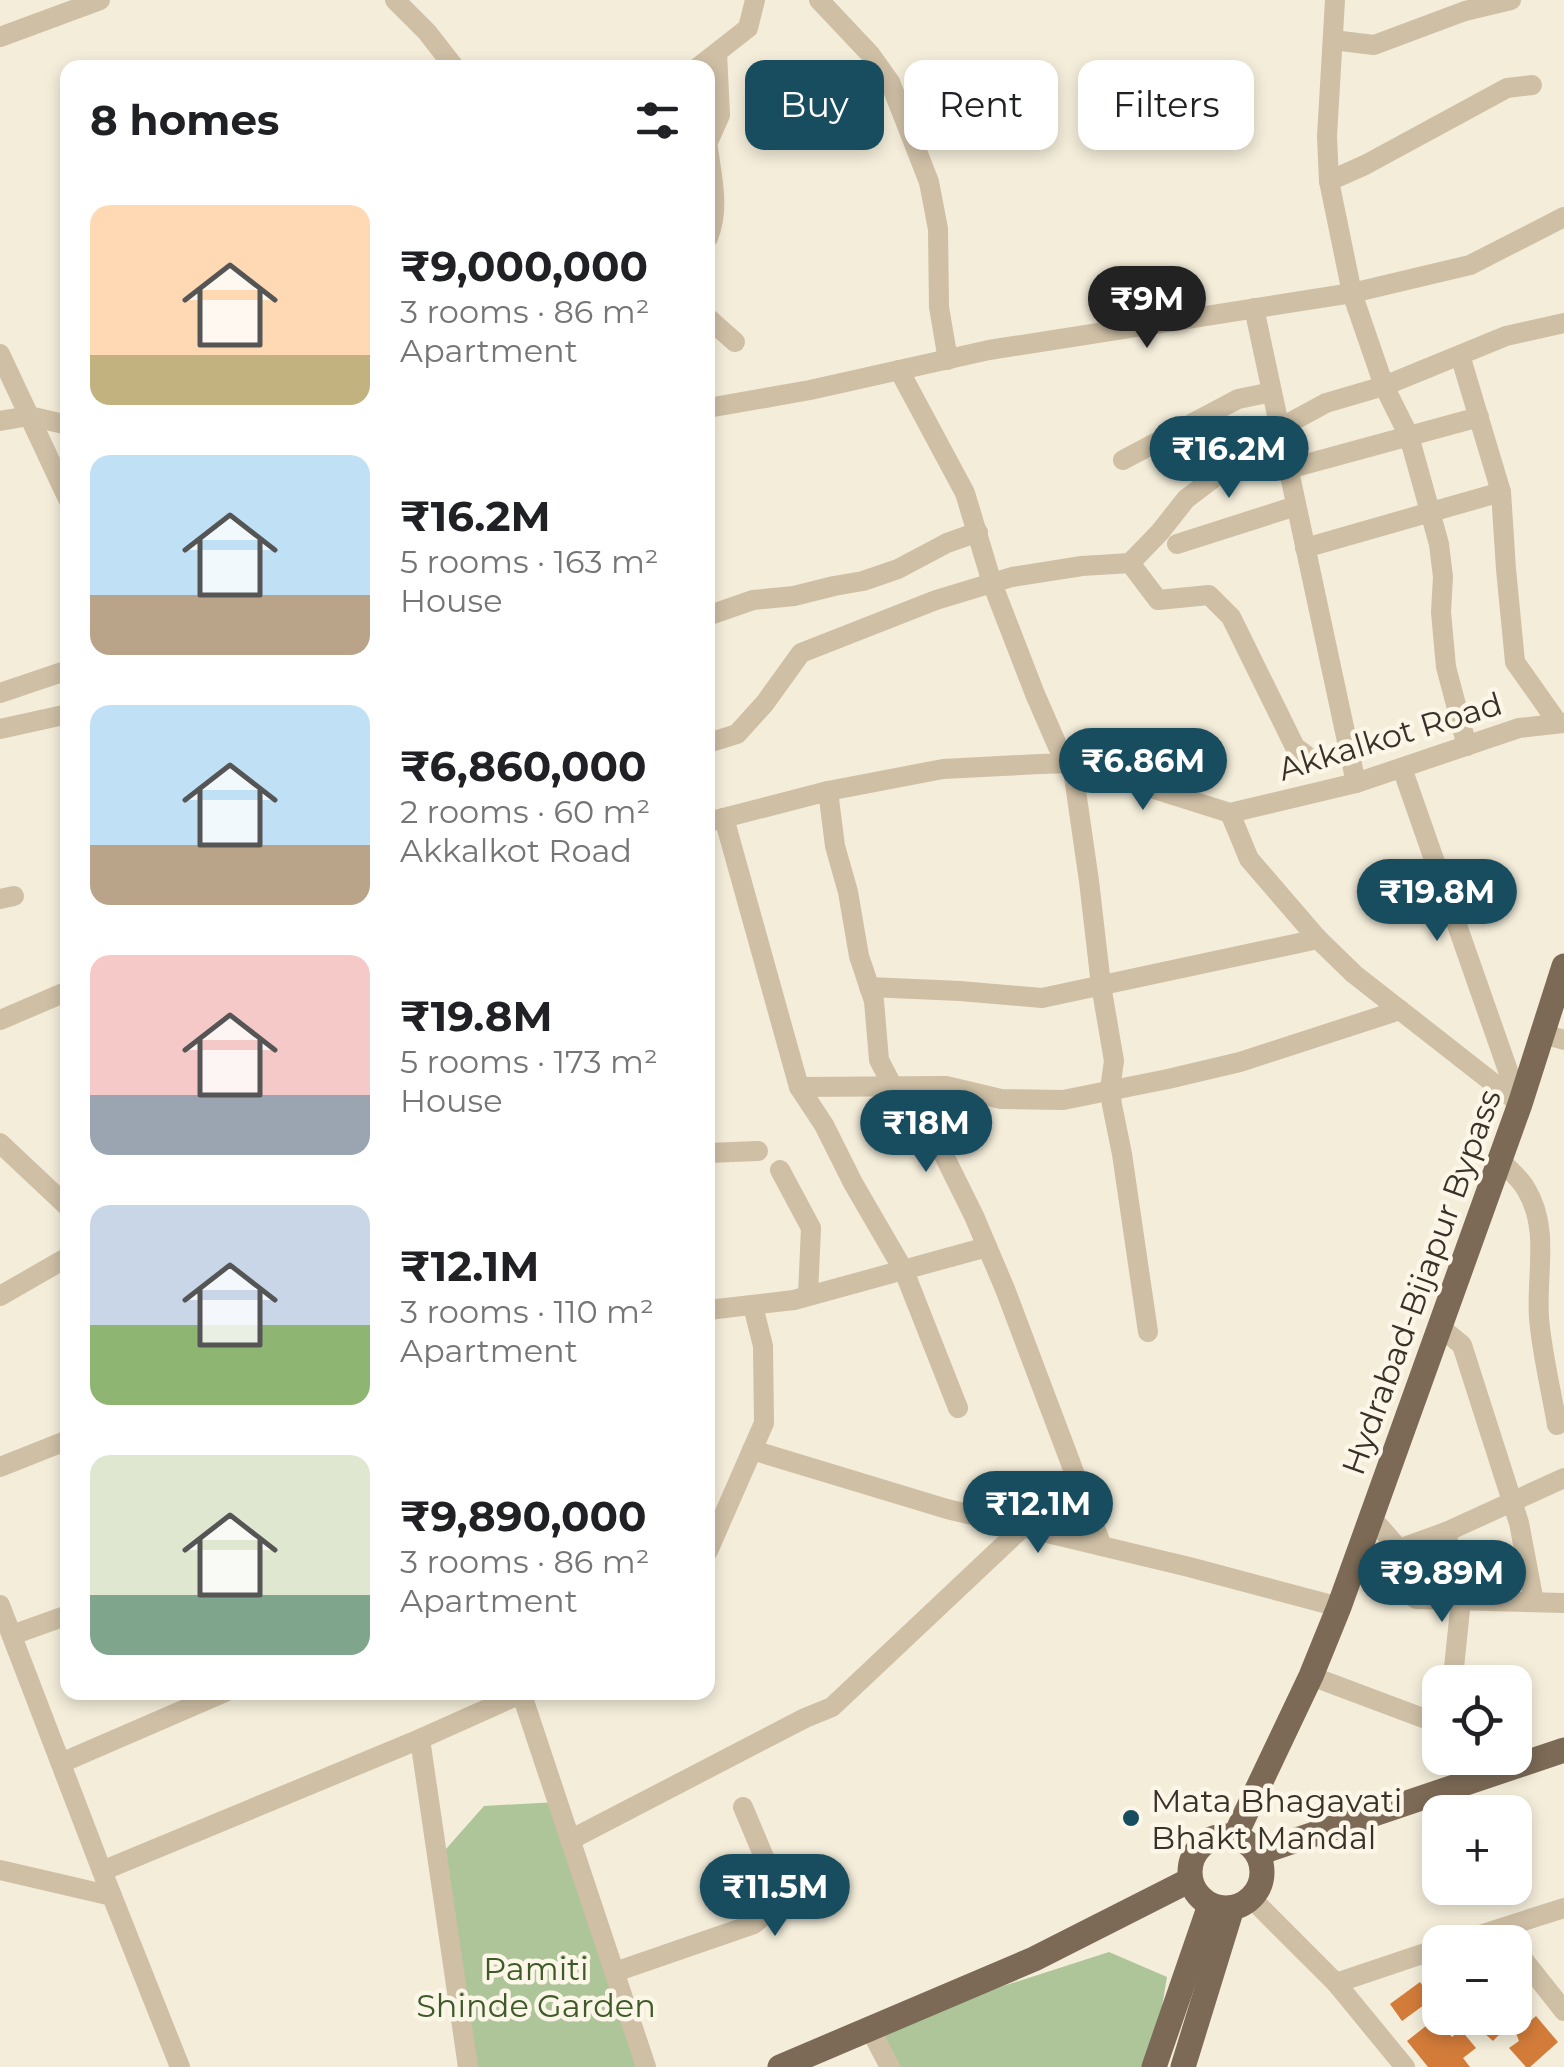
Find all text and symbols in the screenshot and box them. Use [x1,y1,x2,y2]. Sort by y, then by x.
chip: Buy [745,60,884,150]
chip: Rent [904,60,1058,150]
chip: Filters [1078,60,1254,150]
icon: filters [630,93,685,148]
text: 8 homes [90,94,279,146]
text: ₹9,000,000 [400,240,648,292]
icon: home [170,245,290,365]
pin: ₹9M [1099,266,1195,351]
text: ₹9M [1110,279,1184,318]
text: 3 rooms · 86 m² [400,292,649,331]
text: Apartment [400,331,578,370]
pin: ₹16.2M [1148,416,1310,501]
text: ₹16.2M [1172,429,1286,468]
text: ₹16.2M [400,490,551,542]
icon: home [170,495,290,615]
text: 5 rooms · 163 m² [400,542,659,581]
text: House [400,581,503,620]
street label: Akkalkot Road [1273,683,1507,789]
pin: ₹6.86M [1062,728,1224,813]
text: ₹6,860,000 [400,740,647,792]
text: ₹6.86M [1081,741,1205,780]
icon: home [170,745,290,865]
text: 2 rooms · 60 m² [400,792,650,831]
text: Akkalkot Road [400,831,632,870]
pin: ₹19.8M [1356,859,1518,944]
text: ₹19.8M [1379,872,1495,911]
text: ₹19.8M [400,990,553,1042]
icon: home [170,995,290,1115]
text: 5 rooms · 173 m² [400,1042,658,1081]
text: House [400,1081,503,1120]
street label: Hydrabad-Bijapur Bypass [1333,1084,1509,1480]
pin: ₹18M [867,1090,985,1175]
text: ₹18M [882,1103,970,1142]
text: ₹12.1M [400,1240,539,1292]
icon: home [170,1245,290,1365]
text: 3 rooms · 110 m² [400,1292,654,1331]
text: Apartment [400,1331,578,1370]
pin: ₹12.1M [957,1471,1119,1556]
text: ₹12.1M [985,1484,1091,1523]
text: ₹9,890,000 [400,1490,646,1542]
icon: home [170,1495,290,1615]
pin: ₹9.89M [1361,1540,1523,1625]
text: 3 rooms · 86 m² [400,1542,649,1581]
text: ₹9.89M [1380,1553,1504,1592]
text: Apartment [400,1581,578,1620]
map controls [1422,1665,1532,2035]
button: locate [1422,1665,1532,1775]
place label: Mata Bhagavati Bhakt Mandal [1151,1781,1402,1857]
button: + [1422,1795,1532,1905]
marker: Mata Bhagavati Bhakt Mandal [1120,1807,1142,1829]
pin: ₹11.5M [694,1854,856,1939]
text: ₹11.5M [722,1867,828,1906]
button: − [1422,1925,1532,2035]
park label: Pamiti Shinde Garden [416,1949,656,2025]

